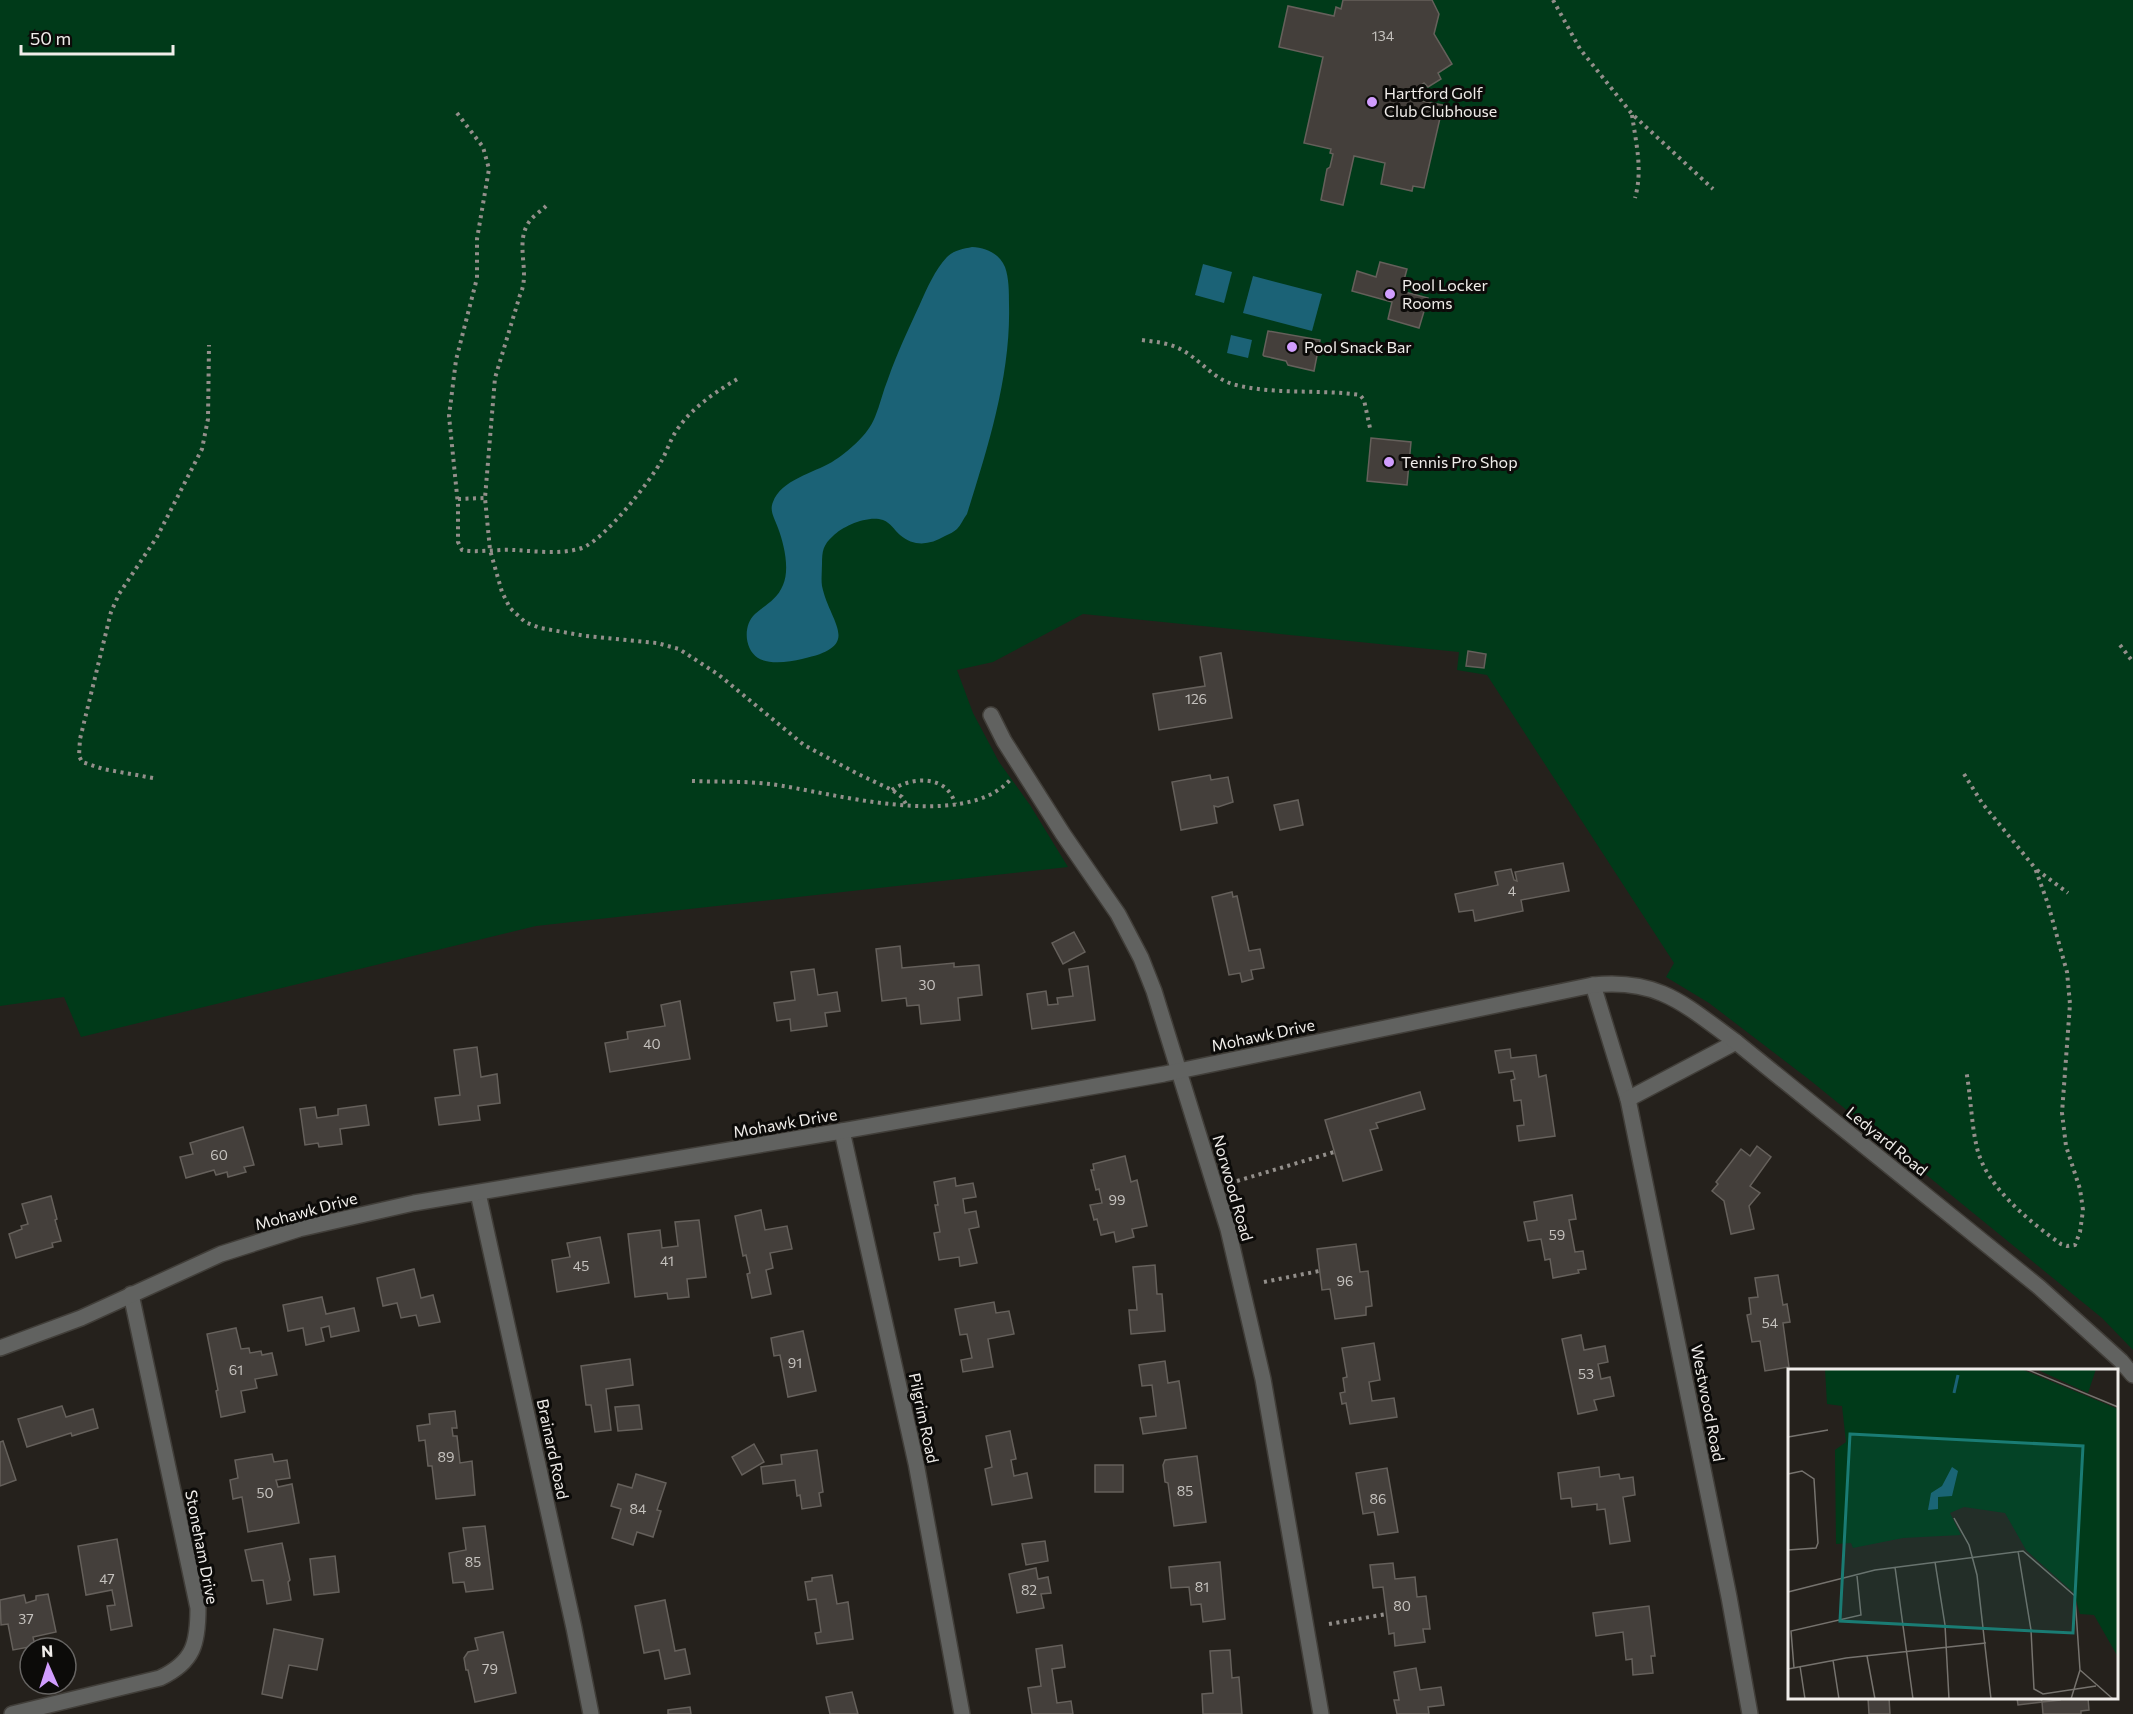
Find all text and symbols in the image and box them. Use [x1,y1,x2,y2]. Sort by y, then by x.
scale bar [21,18,172,56]
text: 50 m [30,27,71,49]
house number: 134 [1372,27,1395,44]
place label: Hartford Golf Club Clubhouse [1384,83,1497,120]
marker: Hartford Golf Club Clubhouse [1365,95,1379,109]
place label: Pool Locker Rooms [1402,275,1488,312]
marker: Pool Locker Rooms [1383,287,1397,301]
place label: Pool Snack Bar [1304,337,1412,356]
marker: Pool Snack Bar [1285,340,1299,354]
place label: Tennis Pro Shop [1401,452,1518,471]
marker: Tennis Pro Shop [1382,455,1396,469]
house number: 126 [1185,690,1207,707]
house number: 4 [1508,882,1517,899]
house number: 30 [918,976,936,993]
street label: Mohawk Drive [1209,1014,1316,1055]
house number: 40 [643,1035,661,1052]
street label: Ledyard Road [1843,1102,1932,1179]
street label: Mohawk Drive [731,1104,838,1141]
street label: Norwood Road [1209,1133,1258,1243]
house number: 60 [210,1146,228,1163]
street label: Mohawk Drive [253,1188,359,1233]
house number: 99 [1109,1191,1126,1208]
house number: 59 [1549,1226,1565,1243]
house number: 41 [660,1252,674,1269]
house number: 45 [573,1257,589,1274]
house number: 96 [1337,1272,1354,1289]
house number: 54 [1762,1314,1779,1331]
street label: Westwood Road [1688,1343,1729,1463]
house number: 91 [788,1354,802,1371]
house number: 61 [229,1361,243,1378]
house number: 53 [1578,1365,1594,1382]
inset map [1788,1369,2118,1699]
street label: Pilgrim Road [906,1371,943,1465]
street label: Brainard Road [534,1397,573,1501]
house number: 89 [438,1448,455,1465]
house number: 85 [1177,1482,1193,1499]
house number: 50 [256,1484,274,1501]
street label: Stoneham Drive [182,1488,223,1606]
house number: 86 [1370,1490,1387,1507]
house number: 84 [630,1500,647,1517]
house number: 85 [465,1553,481,1570]
house number: 47 [99,1570,115,1587]
house number: 81 [1195,1578,1209,1595]
house number: 82 [1021,1581,1037,1598]
house number: 80 [1393,1597,1411,1614]
house number: 37 [18,1610,34,1627]
north arrow [18,1636,78,1696]
text: N [41,1641,54,1660]
house number: 79 [482,1660,498,1677]

